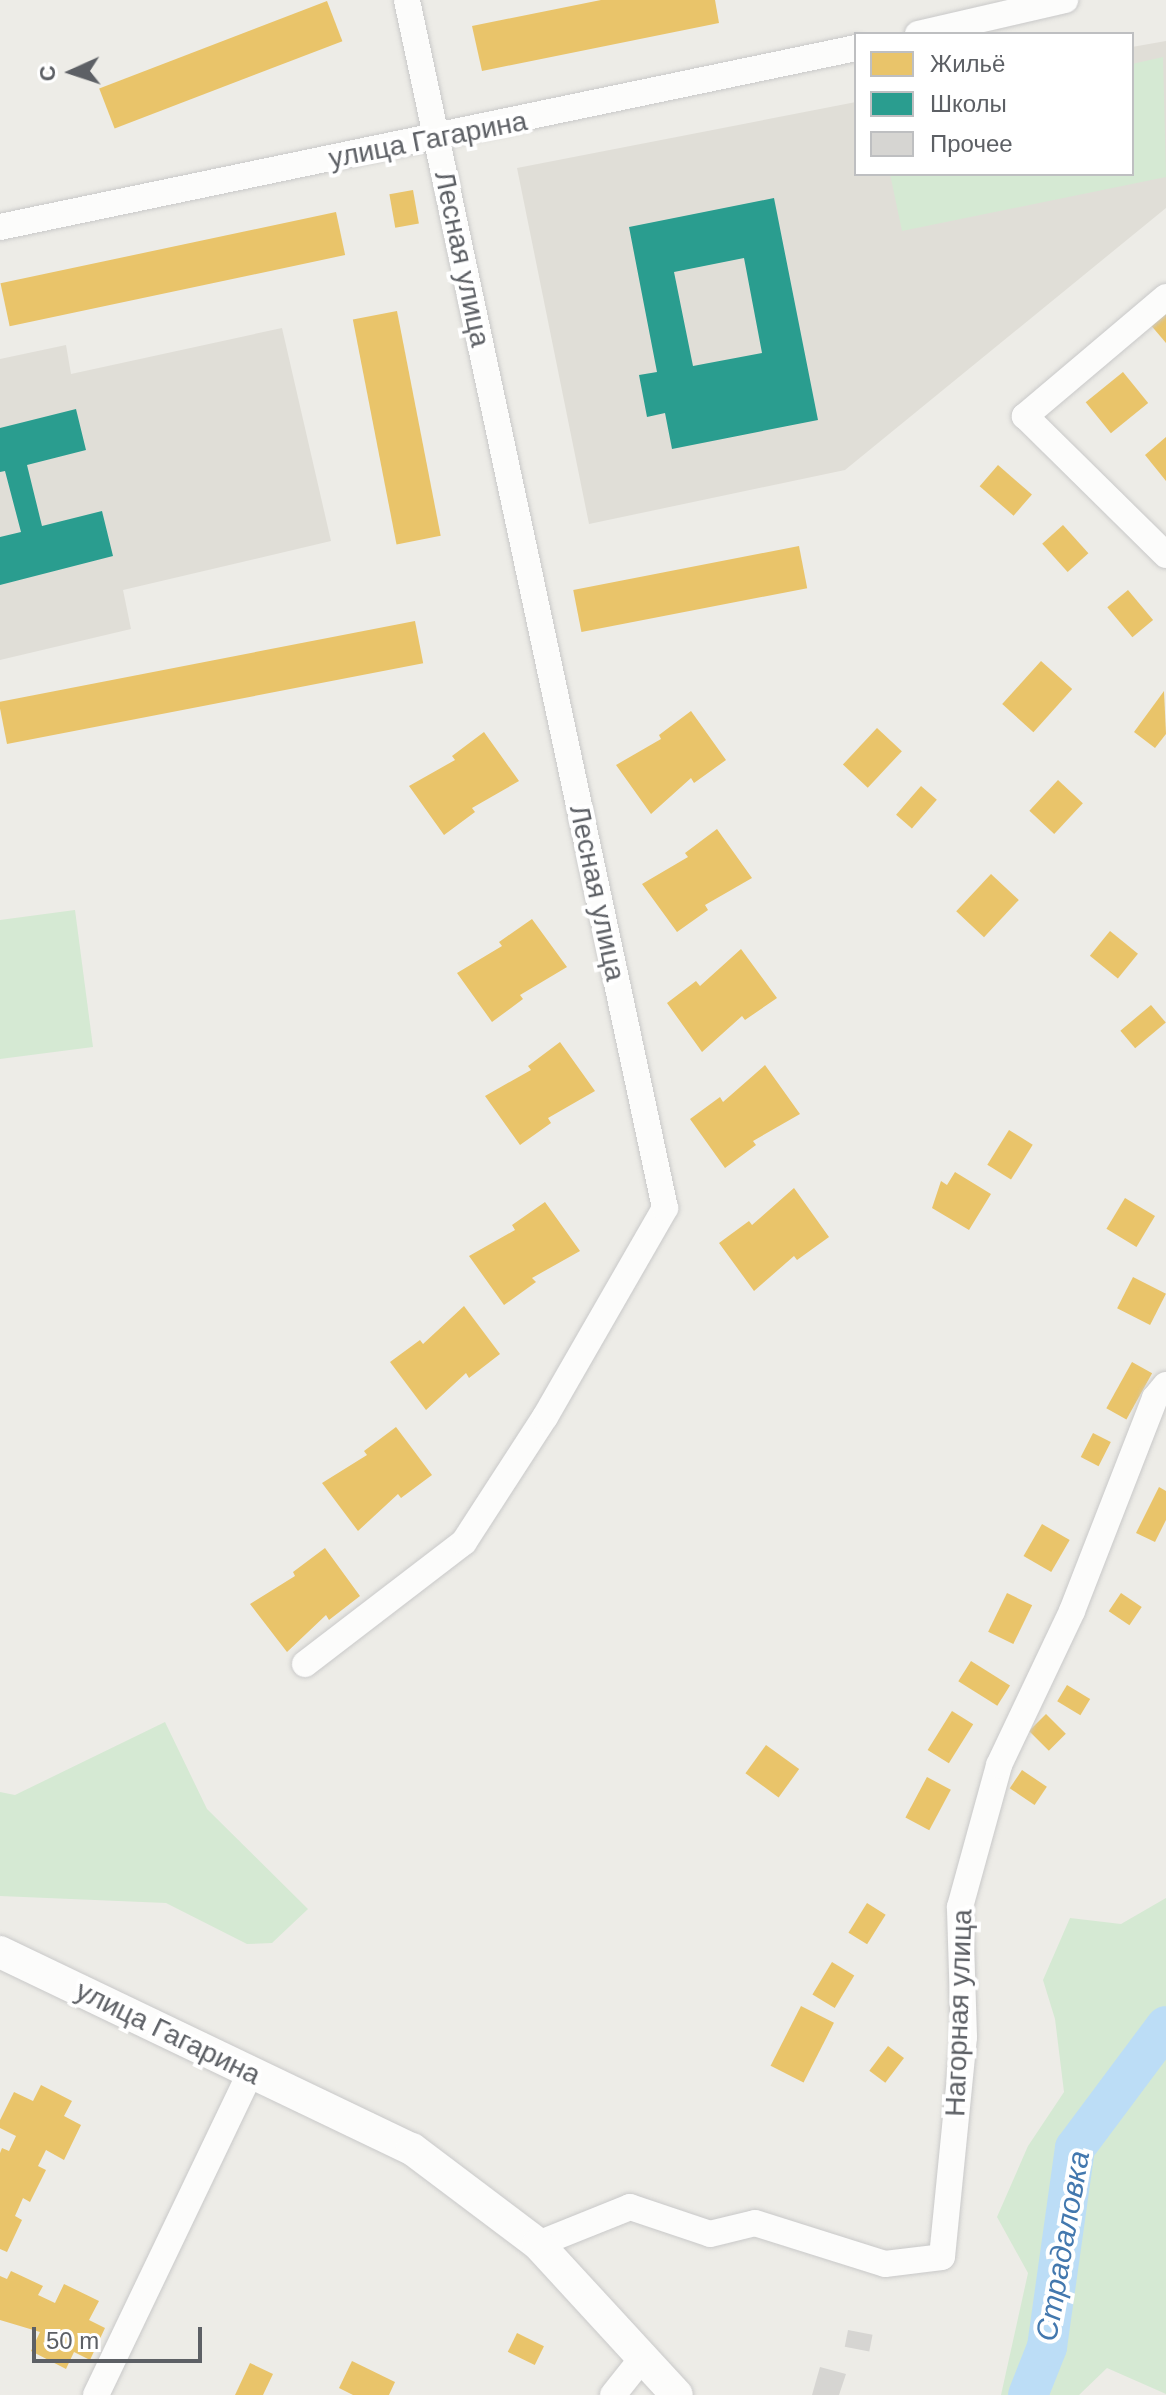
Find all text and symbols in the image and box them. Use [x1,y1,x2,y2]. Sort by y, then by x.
north arrow [32,32,112,112]
legend [854,32,1134,176]
text: Жильё [930,50,1005,77]
text: С [35,65,60,82]
text: Школы [930,90,1007,117]
street label: улица Гагарина [326,104,530,176]
text: Прочее [930,130,1013,157]
street label: Лесная улица [427,168,497,350]
street label: Лесная улица [562,802,632,984]
street label: Нагорная улица [939,1909,979,2117]
street label: улица Гагарина [70,1974,266,2092]
water label: Страдаловка [1029,2148,1097,2344]
scale bar [36,2311,206,2361]
text: 50 m [46,2327,99,2354]

